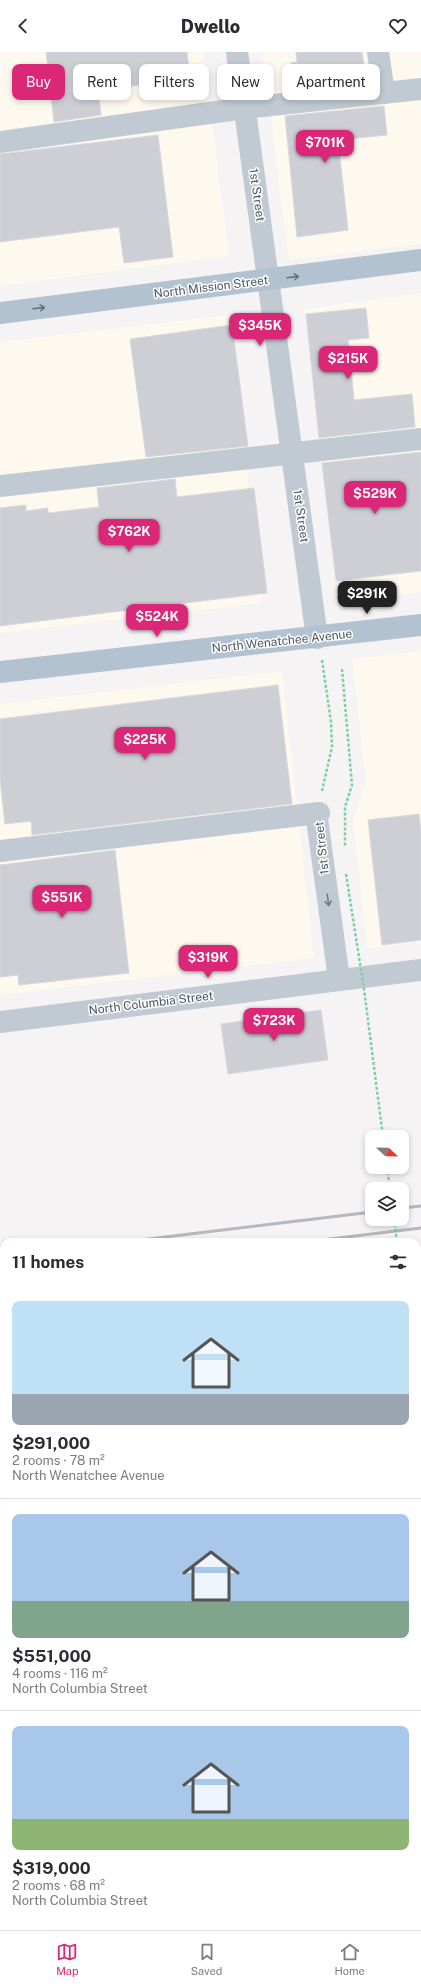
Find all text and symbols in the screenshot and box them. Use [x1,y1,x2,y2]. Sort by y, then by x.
icon: back [12,15,34,37]
icon: heart [387,15,409,37]
text: Dwello [181,16,240,37]
chip: Buy [12,64,65,100]
chip: Rent [73,64,131,100]
chip: Filters [139,64,209,100]
chip: New [217,64,274,100]
chip: Apartment [282,64,380,100]
pin: $701K [297,130,353,164]
text: $701K [305,135,345,150]
street label: 1st Street [246,168,268,223]
street label: North Mission Street [153,273,269,301]
one-way arrow [286,273,299,280]
one-way arrow [32,304,45,312]
pin: $345K [232,313,288,347]
text: $345K [238,318,282,333]
pin: $215K [320,346,376,380]
text: $215K [328,351,368,366]
pin: $529K [347,481,403,515]
text: $529K [353,486,397,501]
street label: 1st Street [290,489,312,544]
pin: $762K [101,519,157,553]
text: $762K [107,524,151,539]
pin: $291K [339,581,395,615]
text: $291K [347,586,387,601]
pin: $524K [129,604,185,638]
text: $524K [135,609,179,624]
street label: North Wenatchee Avenue [211,627,353,655]
pin: $225K [117,727,173,761]
text: $225K [123,732,167,747]
street label: 1st Street [312,820,332,875]
pin: $551K [34,885,90,919]
text: $551K [41,890,83,905]
one-way arrow [324,893,332,906]
pin: $319K [180,945,236,979]
text: $319K [188,950,228,965]
street label: North Columbia Street [88,988,214,1018]
pin: $723K [246,1008,302,1042]
text: $723K [252,1013,296,1028]
north arrow [365,1130,409,1174]
map controls [365,1130,409,1226]
button: layers [365,1182,409,1226]
icon: filters [387,1251,409,1273]
text: 11 homes [12,1252,84,1272]
icon: home [175,1327,247,1399]
text: $291,000 [12,1433,90,1453]
text: 2 rooms · 78 m² [12,1453,105,1468]
text: North Wenatchee Avenue [12,1468,165,1483]
icon: home [175,1540,247,1612]
text: $551,000 [12,1646,91,1666]
text: 4 rooms · 116 m² [12,1666,108,1681]
text: North Columbia Street [12,1681,148,1696]
icon: home [175,1752,247,1824]
text: $319,000 [12,1858,91,1878]
text: 2 rooms · 68 m² [12,1878,105,1893]
text: North Columbia Street [12,1893,148,1908]
tab: Map [56,1941,78,1977]
tab: Saved [191,1941,222,1977]
tab: Home [335,1941,365,1977]

